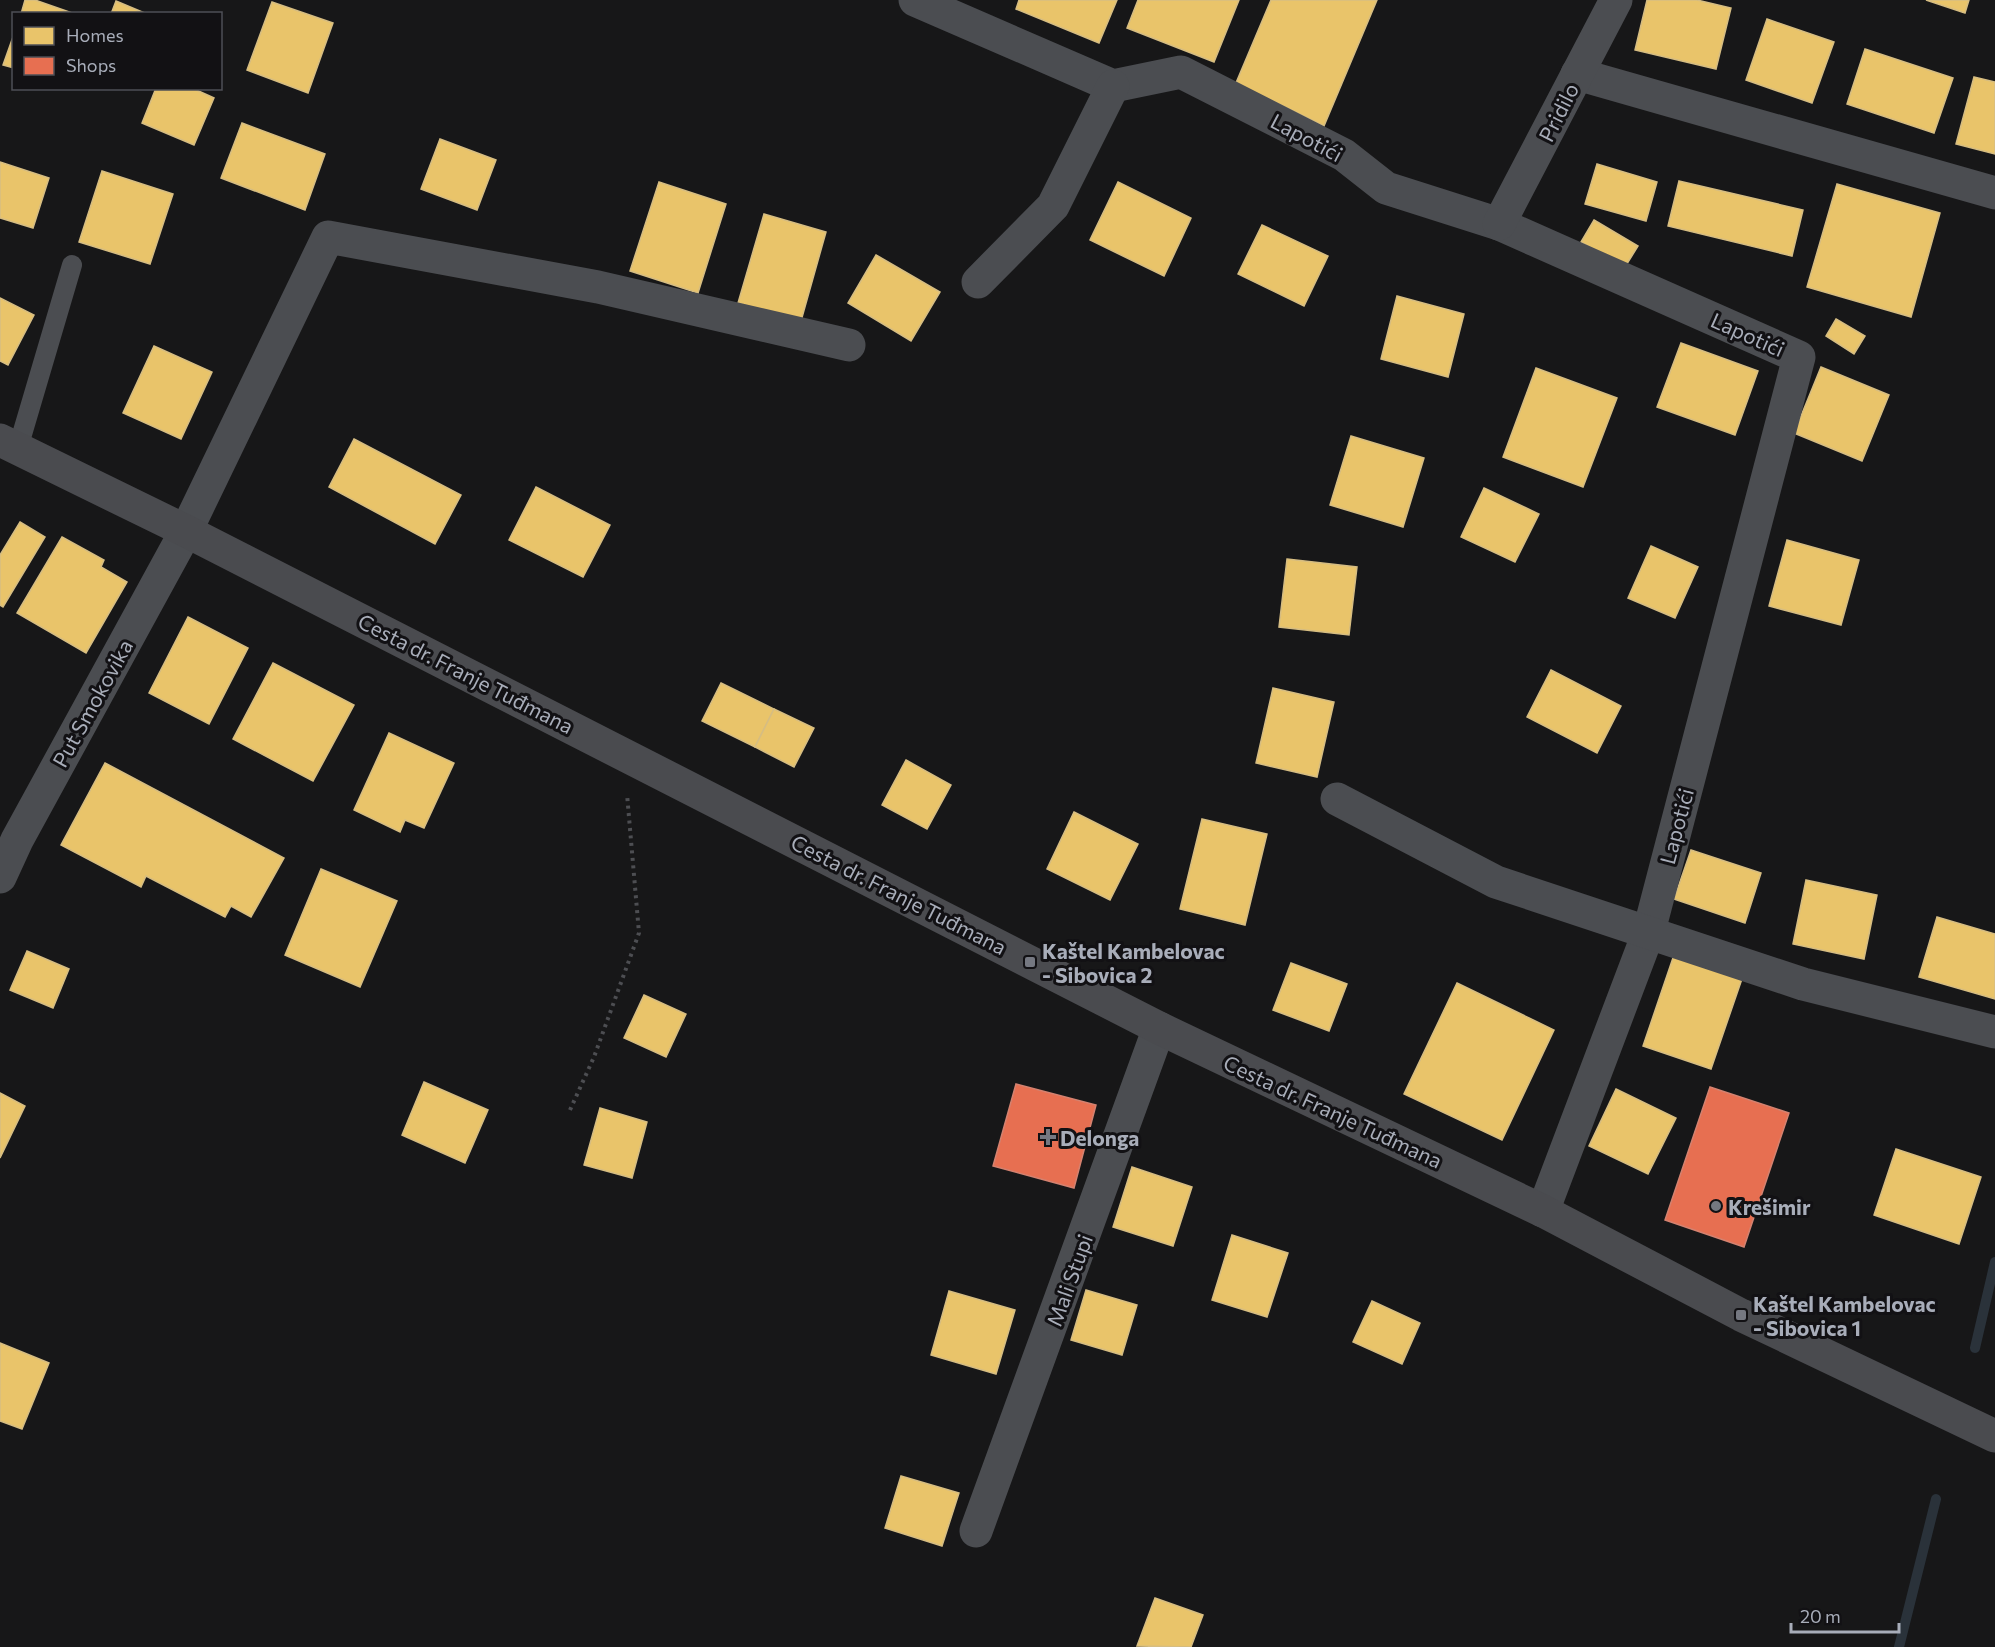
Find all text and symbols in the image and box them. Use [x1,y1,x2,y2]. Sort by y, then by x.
legend [12,12,222,90]
text: Homes [66,24,124,46]
text: Shops [66,54,116,76]
street label: Pridilo [1533,79,1583,145]
street label: Lapotići [1267,108,1347,166]
street label: Lapotići [1707,307,1789,361]
street label: Cesta dr. Franje Tuđmana [354,608,578,738]
street label: Put Smokovika [47,635,137,771]
street label: Lapotići [1654,785,1698,867]
street label: Cesta dr. Franje Tuđmana [787,829,1011,959]
place label: Kaštel Kambelovac - Sibovica 2 [1042,938,1225,987]
marker: Kaštel Kambelovac - Sibovica 2 [1023,955,1037,969]
street label: Cesta dr. Franje Tuđmana [1220,1049,1446,1173]
place label: Delonga [1060,1125,1139,1150]
marker: Delonga [1041,1130,1055,1144]
place label: Krešimir [1728,1194,1811,1219]
marker: Krešimir [1709,1199,1723,1213]
street label: Mali Stupi [1041,1231,1097,1329]
place label: Kaštel Kambelovac - Sibovica 1 [1753,1291,1936,1340]
marker: Kaštel Kambelovac - Sibovica 1 [1734,1308,1748,1322]
scale bar [1791,1596,1899,1634]
text: 20 m [1800,1605,1841,1627]

